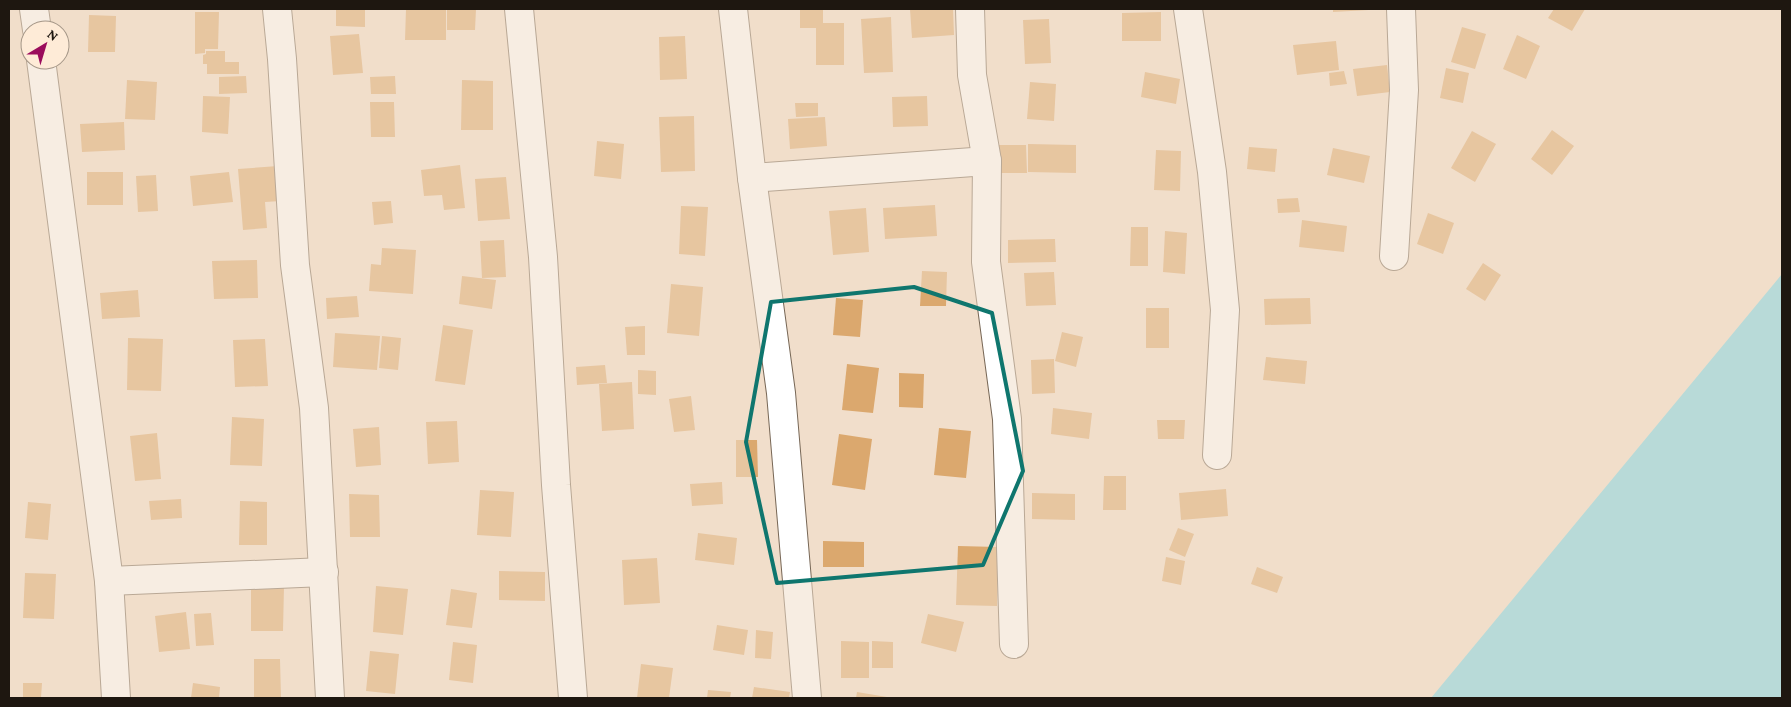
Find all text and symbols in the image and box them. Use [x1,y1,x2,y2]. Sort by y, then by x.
north arrow [20,20,70,70]
text: N [44,26,62,44]

